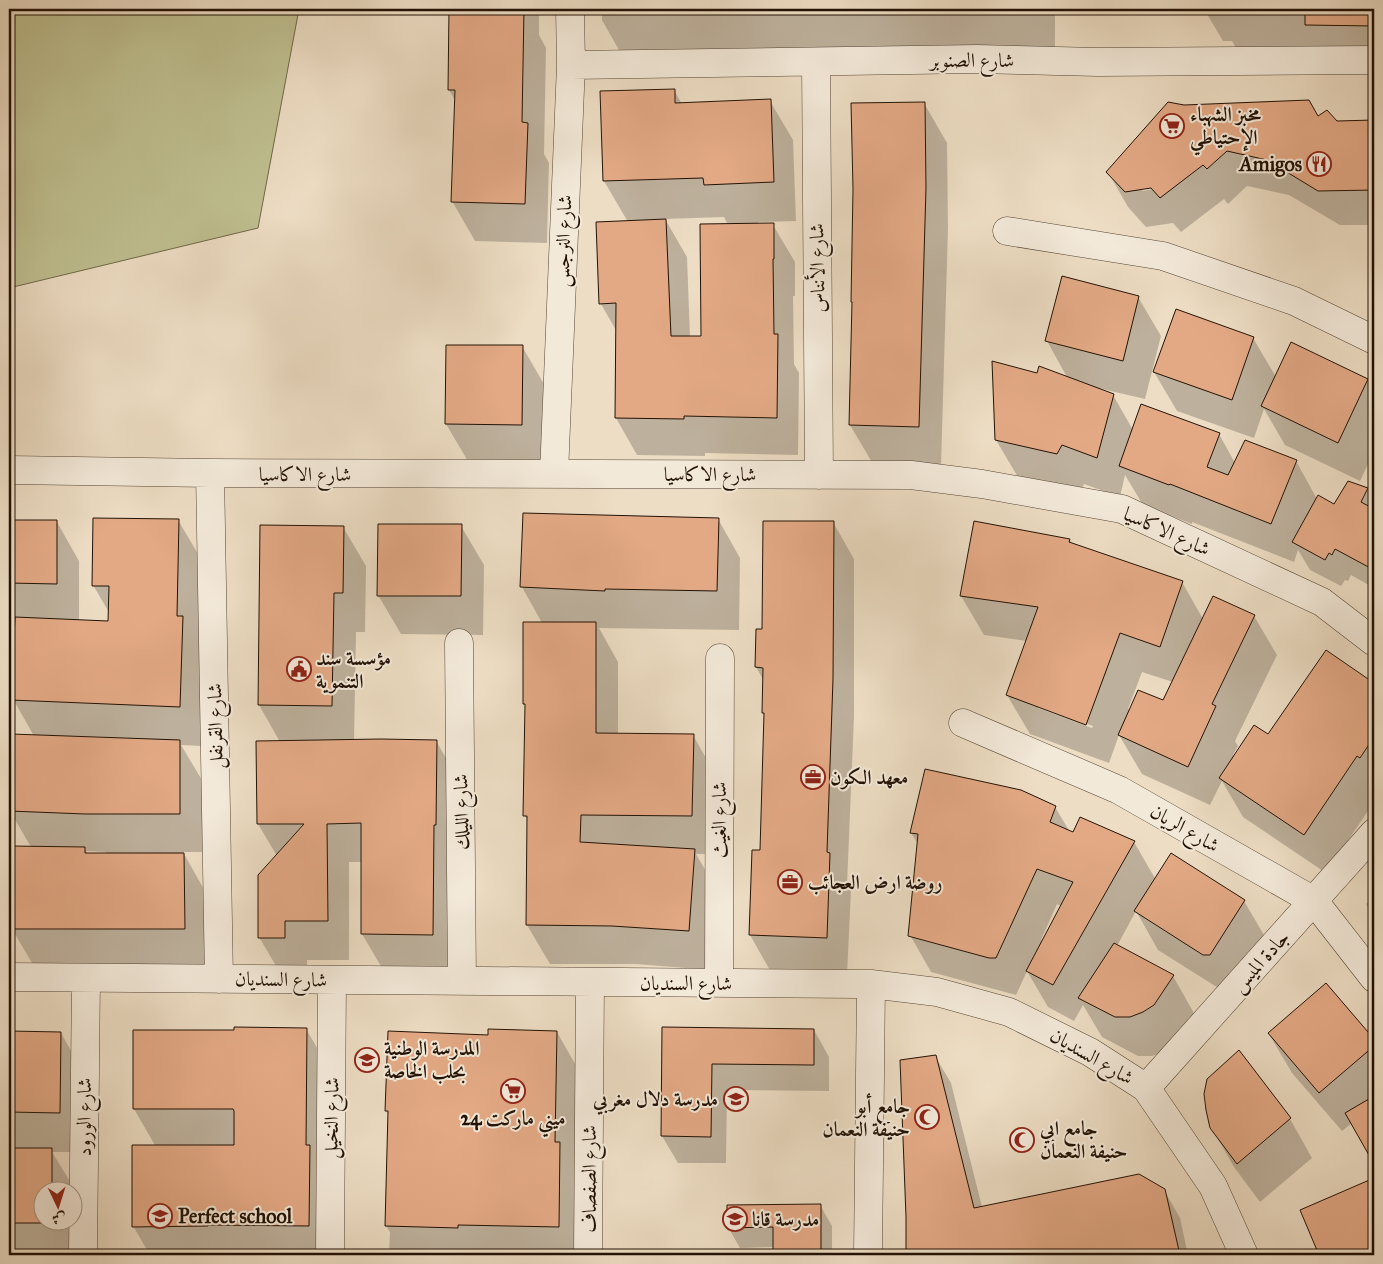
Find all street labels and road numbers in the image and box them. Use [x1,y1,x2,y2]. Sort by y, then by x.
street label: شارع الصنوبر [928,48,1014,78]
street label: شارع النرجس [549,194,583,288]
street label: شارع الأنناس [801,223,836,313]
street label: شارع الاكاسيا [259,462,351,492]
street label: شارع الاكاسيا [664,462,756,492]
street label: شارع الاكاسيا [1117,501,1214,566]
street label: شارع القرنفل [202,683,234,769]
street label: شارع الليلك [448,774,480,850]
street label: شارع الغيث [707,782,737,858]
street label: شارع الريان [1143,799,1224,863]
street label: جادة الميس [1226,925,1296,998]
street label: شارع السنديان [235,966,327,998]
street label: شارع السنديان [640,971,732,1001]
street label: شارع السنديان [1043,1023,1138,1095]
street label: شارع النخيل [318,1077,350,1159]
street label: شارع الورود [72,1078,102,1156]
street label: شارع الصفصاف [577,1125,607,1233]

